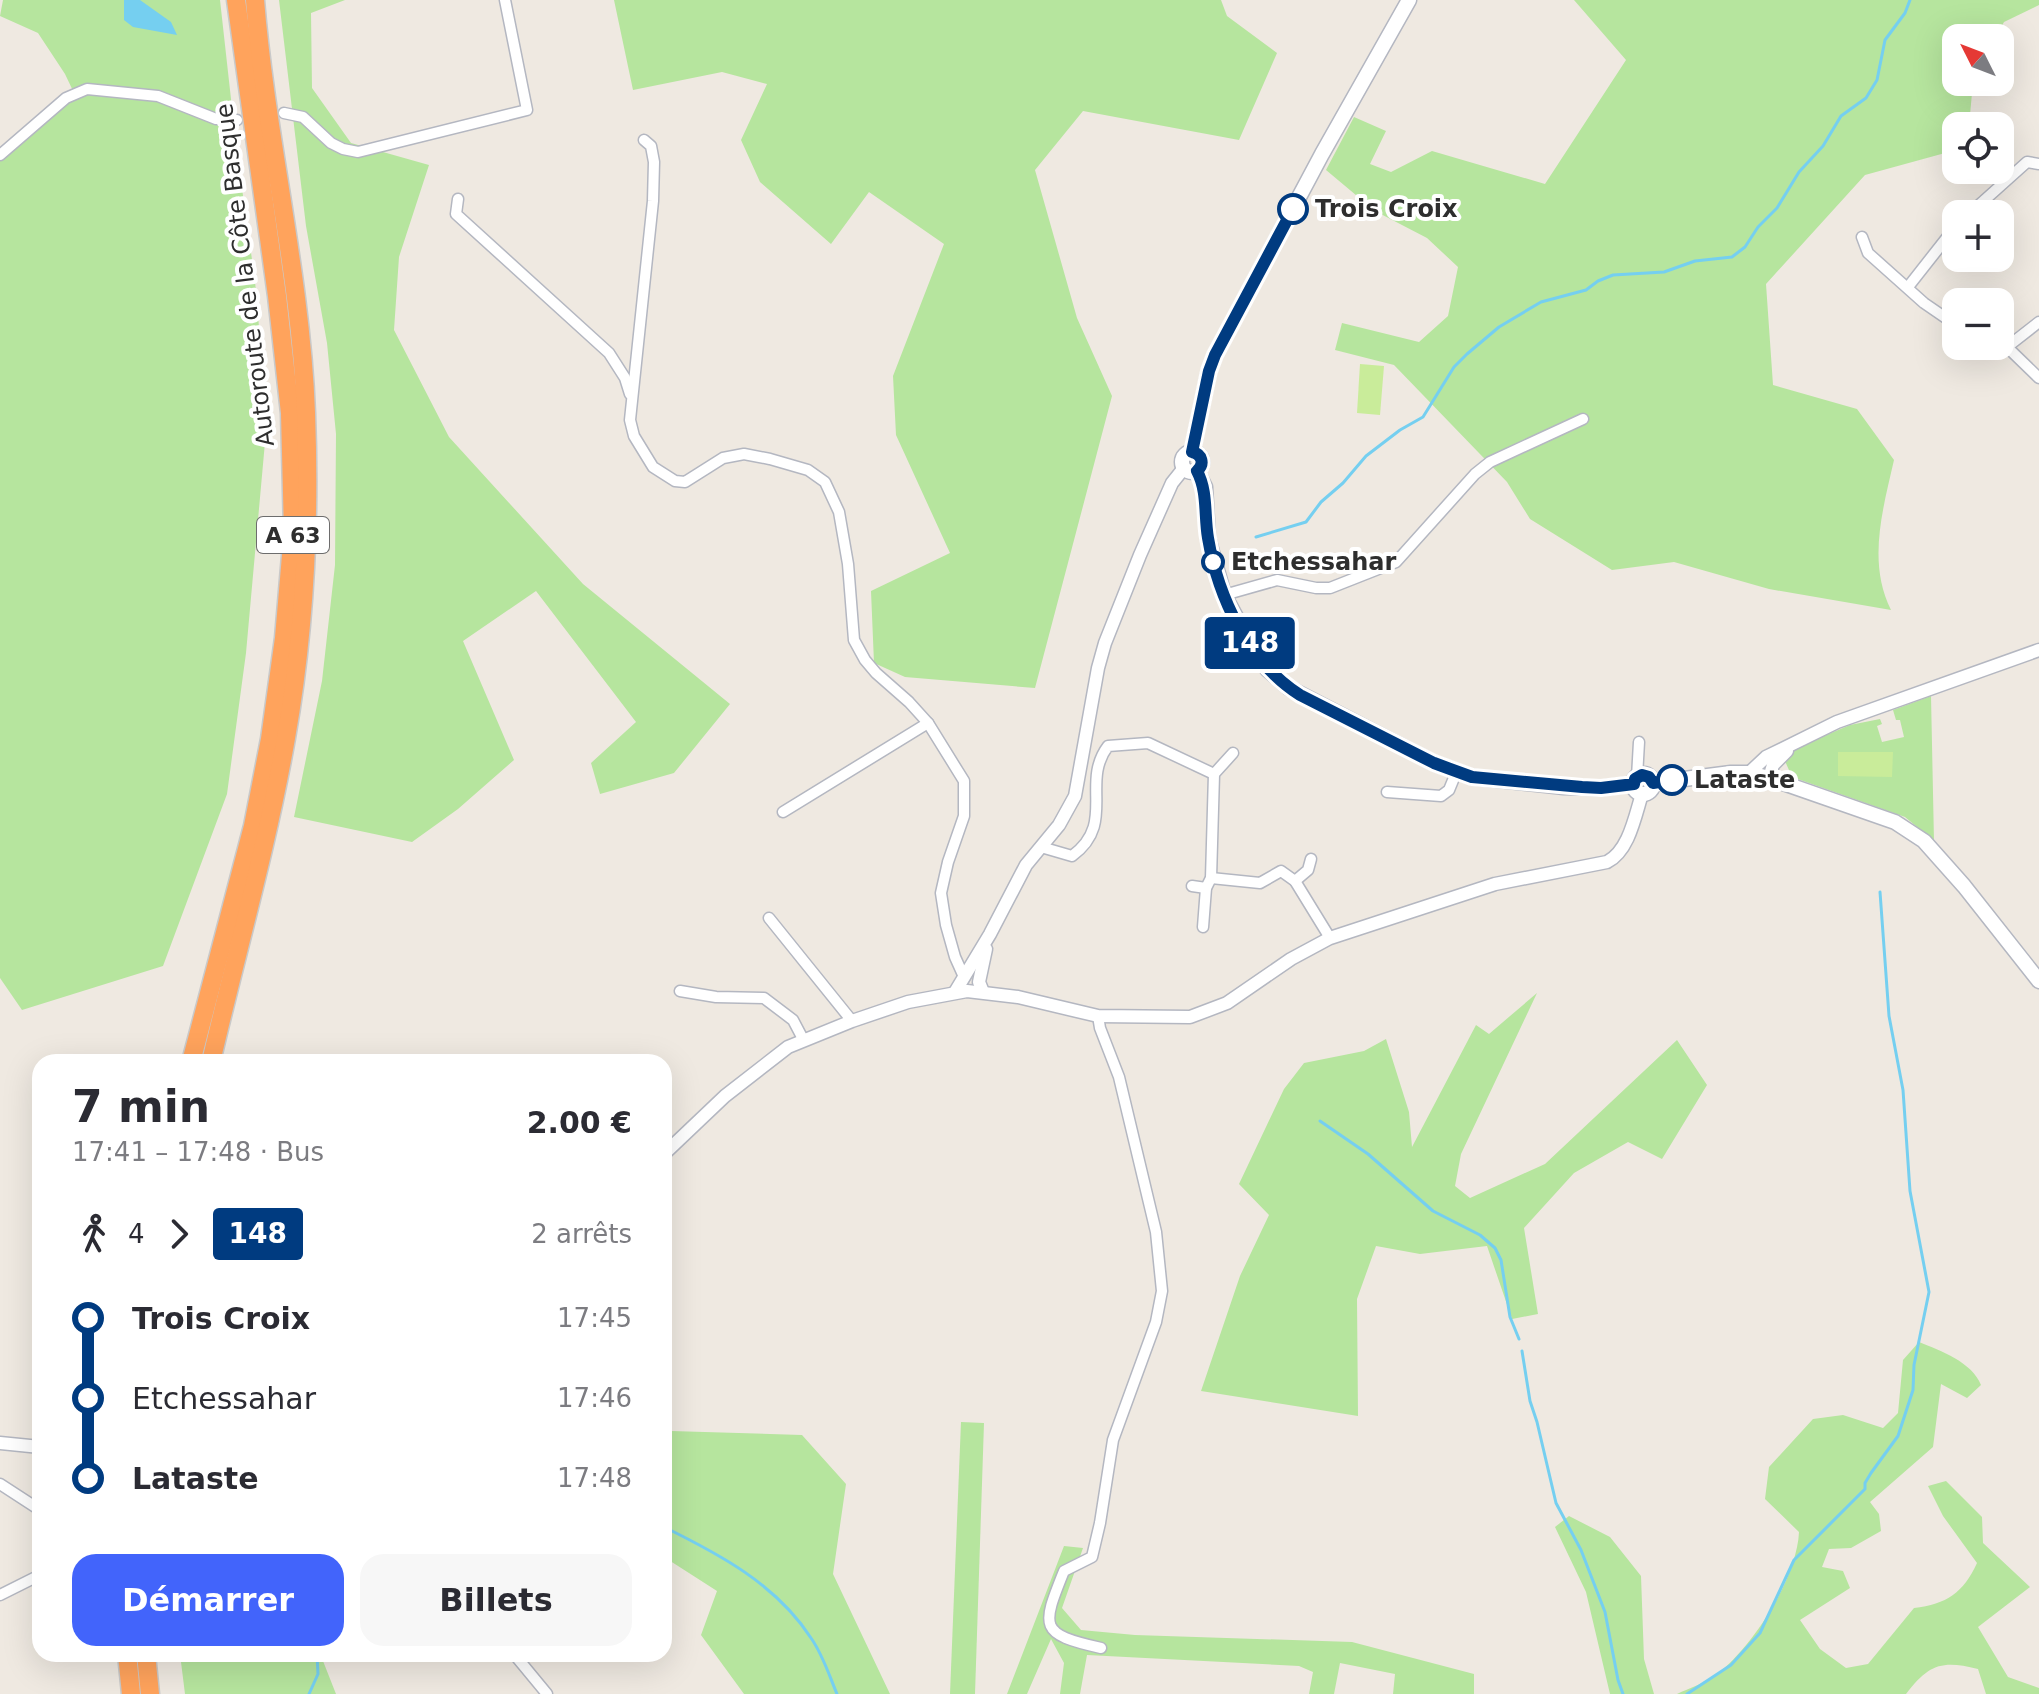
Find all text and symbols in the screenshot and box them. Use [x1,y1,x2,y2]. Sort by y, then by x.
north arrow [1942,24,2014,96]
map controls [1942,24,2014,360]
street label: Autoroute de la Côte Basque [210,102,280,448]
button: locate [1942,112,2014,184]
marker: Trois Croix [1278,194,1308,224]
place label: Trois Croix [1315,195,1458,223]
button: + [1942,200,2014,272]
button: − [1942,288,2014,360]
road number: A 63 [257,517,329,553]
place label: Etchessahar [1231,548,1397,576]
marker: Etchessahar [1202,551,1224,573]
line badge: 148 [1204,617,1296,669]
text: 148 [1221,626,1279,659]
marker: Lataste [1657,765,1687,795]
place label: Lataste [1694,766,1795,794]
text: 7 min [72,1081,210,1132]
text: 2.00 € [527,1105,632,1140]
text: 17:41 – 17:48 · Bus [72,1137,324,1167]
icon: walk [72,1212,116,1256]
icon: forward [157,1212,201,1256]
text: 148 [229,1217,287,1250]
text: 4 [128,1219,145,1249]
text: 2 arrêts [531,1219,632,1249]
text: Trois Croix [132,1301,310,1336]
text: 17:45 [557,1303,632,1333]
text: Etchessahar [132,1381,316,1416]
text: 17:46 [557,1383,632,1413]
text: Lataste [132,1461,259,1496]
text: 17:48 [557,1463,632,1493]
button: Démarrer [72,1554,344,1646]
button: Billets [360,1554,632,1646]

